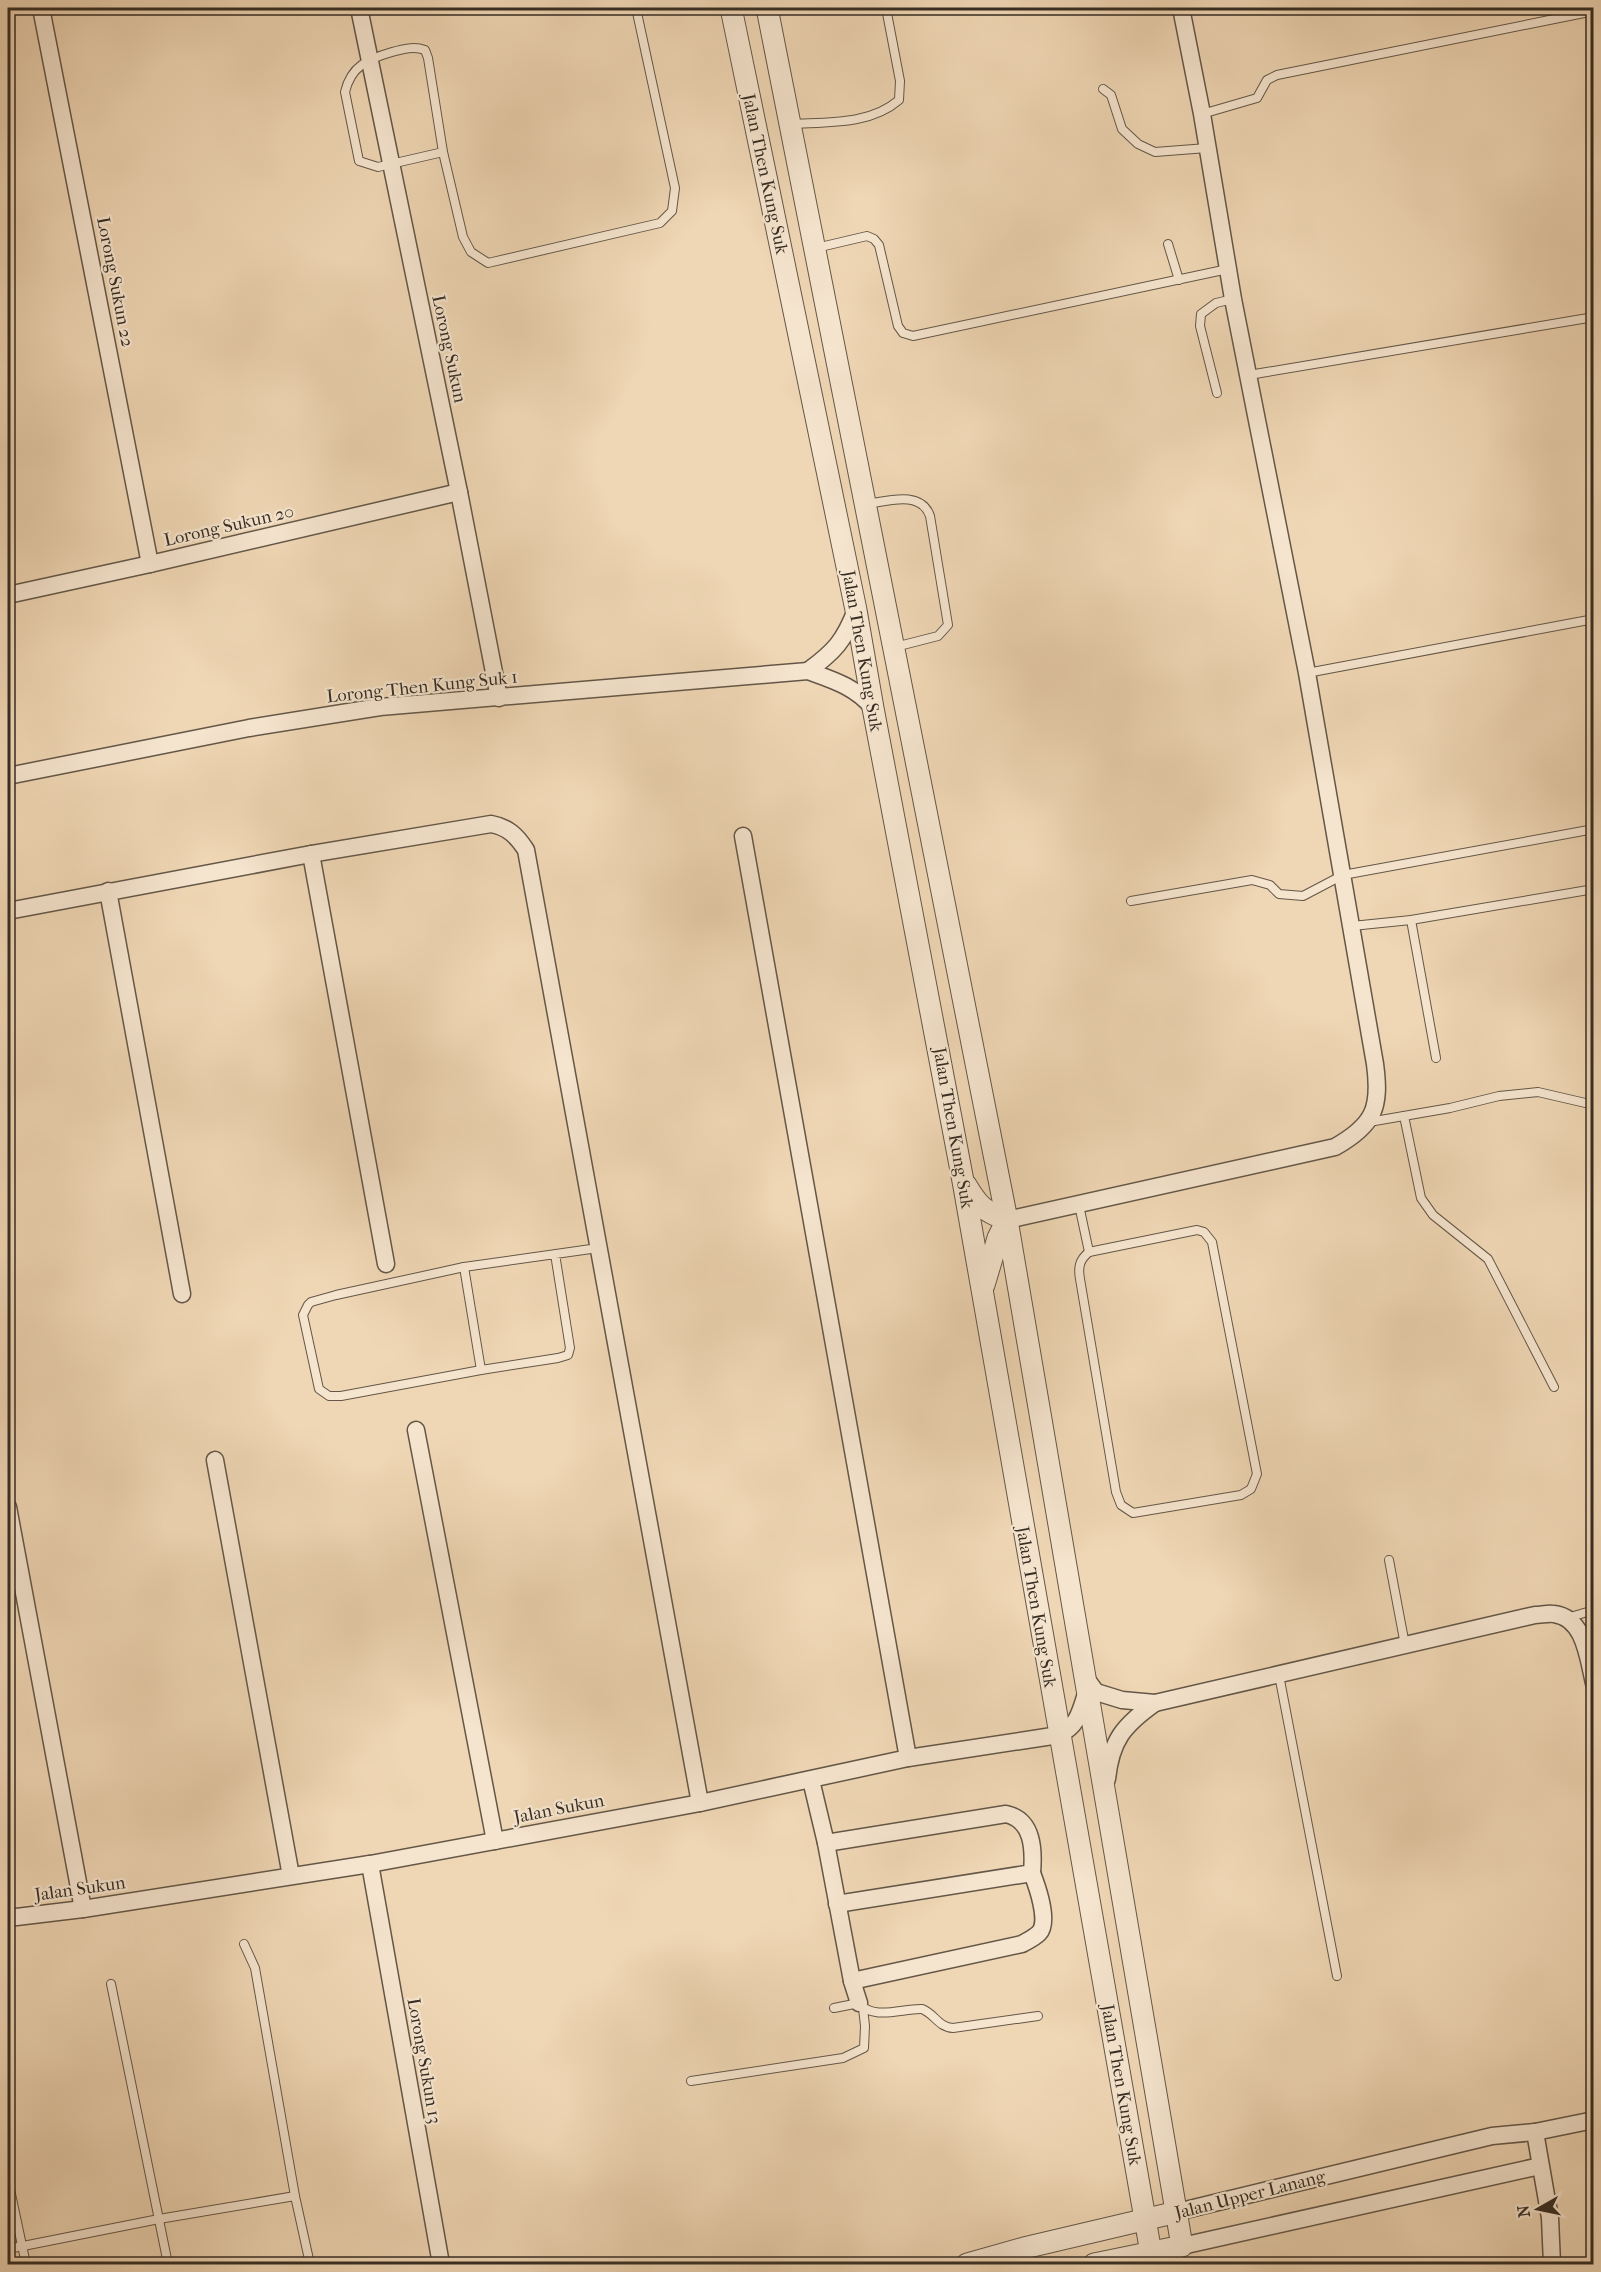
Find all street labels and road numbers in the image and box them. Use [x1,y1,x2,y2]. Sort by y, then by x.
street label: Jalan Then Kung Suk [737,90,792,257]
street label: Lorong Sukun 22 [92,215,138,349]
street label: Lorong Sukun [427,293,471,405]
street label: Lorong Sukun 20 [162,501,296,551]
street label: Jalan Then Kung Suk [837,567,887,734]
street label: Lorong Then Kung Suk 1 [325,667,519,707]
street label: Jalan Then Kung Suk [928,1044,978,1211]
street label: Jalan Then Kung Suk [1011,1523,1061,1690]
street label: Jalan Sukun [510,1790,607,1828]
street label: Jalan Sukun [31,1872,127,1906]
street label: Lorong Sukun 13 [403,1996,445,2126]
street label: Jalan Then Kung Suk [1096,2001,1146,2168]
street label: Jalan Upper Lanang [1171,2166,1328,2224]

